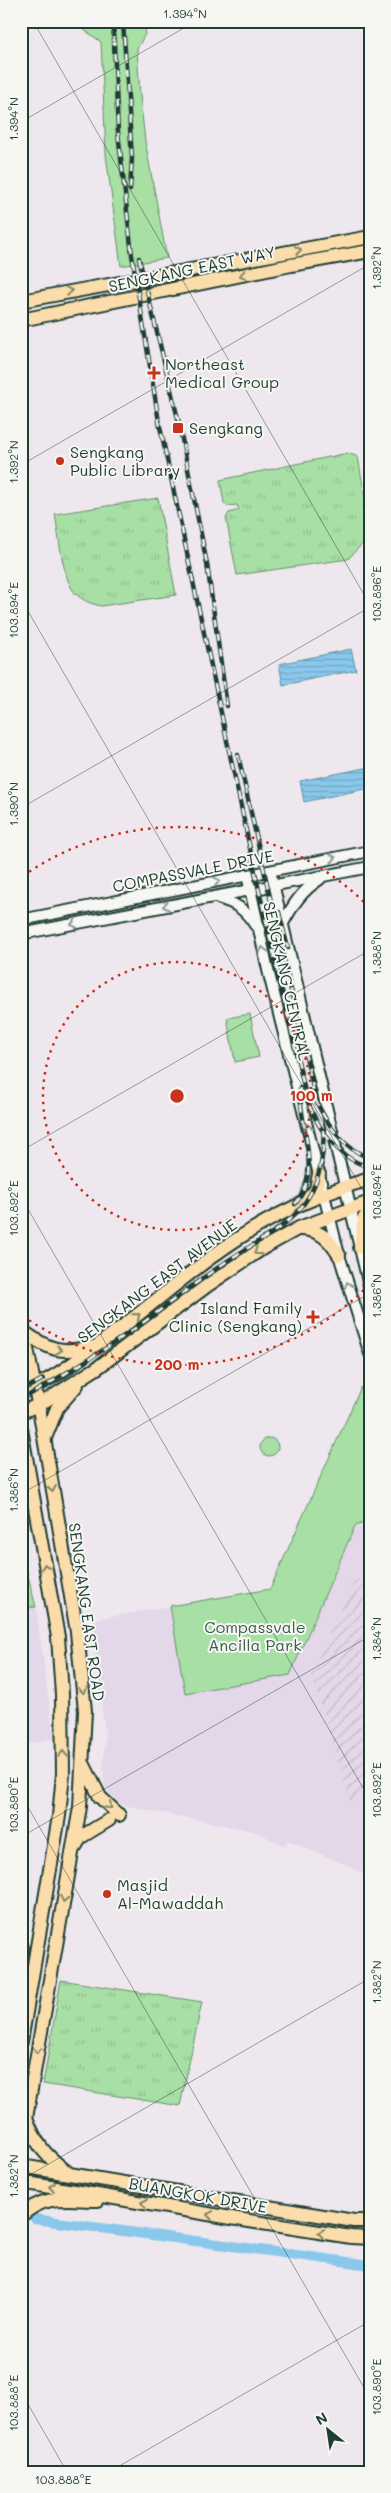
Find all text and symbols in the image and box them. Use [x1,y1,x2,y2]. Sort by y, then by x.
text: 1.394°N [163,5,207,21]
text: 1.394°N [5,97,21,141]
street label: SENGKANG EAST WAY [106,241,277,296]
one-way arrow [293,245,302,255]
text: 1.392°N [368,246,384,290]
one-way arrow [239,269,248,280]
one-way arrow [65,286,73,297]
place label: Northeast Medical Group [165,353,279,392]
marker: Northeast Medical Group [147,366,161,380]
place label: Sengkang [189,417,263,438]
marker: Sengkang [171,421,185,435]
text: 1.392°N [5,440,21,484]
place label: Sengkang Public Library [70,441,180,480]
marker: Sengkang Public Library [54,455,66,467]
text: 103.896°E [368,566,384,622]
text: 103.894°E [5,582,21,638]
text: 1.390°N [5,782,21,826]
street label: COMPASSVALE DRIVE [110,845,275,896]
one-way arrow [329,853,337,863]
one-way arrow [213,876,221,887]
street label: SENGKANG CENTRAL [259,899,316,1063]
one-way arrow [162,900,171,911]
one-way arrow [69,918,78,928]
text: 1.388°N [368,931,384,975]
one-way arrow [258,946,269,955]
text: 100 m [289,1085,333,1105]
centre of rings [168,1087,186,1105]
one-way arrow [303,1123,313,1131]
text: 103.894°E [368,1164,384,1220]
text: 103.892°E [5,1180,21,1236]
street label: SENGKANG EAST AVENUE [73,1214,241,1348]
one-way arrow [253,1246,262,1256]
text: 1.386°N [368,1274,384,1318]
one-way arrow [344,1281,354,1289]
place label: Island Family Clinic (Sengkang) [169,1297,302,1336]
marker: Island Family Clinic (Sengkang) [306,1310,320,1324]
one-way arrow [131,1314,140,1322]
one-way arrow [54,1344,63,1354]
text: 200 m [155,1354,200,1374]
text: 1.386°N [5,1468,21,1512]
one-way arrow [46,1485,57,1493]
street label: SENGKANG EAST ROAD [65,1521,110,1702]
one-way arrow [40,1563,50,1572]
park label: Compassvale Ancilla Park [204,1616,306,1655]
text: 1.384°N [368,1617,384,1661]
one-way arrow [77,1687,88,1695]
one-way arrow [57,1750,68,1758]
text: 103.892°E [368,1762,384,1818]
text: 103.890°E [5,1777,21,1833]
one-way arrow [103,1800,112,1809]
place label: Masjid Al-Mawaddah [117,1874,223,1913]
marker: Masjid Al-Mawaddah [101,1888,113,1900]
one-way arrow [60,1895,70,1904]
text: 1.382°N [368,1960,384,2004]
one-way arrow [33,2046,43,2055]
text: 1.382°N [5,2154,21,2198]
street label: BUANGKOK DRIVE [127,2172,269,2217]
one-way arrow [48,2182,57,2192]
one-way arrow [140,2198,149,2208]
one-way arrow [206,2210,214,2220]
one-way arrow [317,2228,326,2238]
text: 103.890°E [368,2359,384,2415]
text: 103.888°E [5,2375,21,2431]
north arrow [304,2406,354,2456]
text: N [312,2407,331,2429]
text: 103.888°E [35,2471,91,2487]

